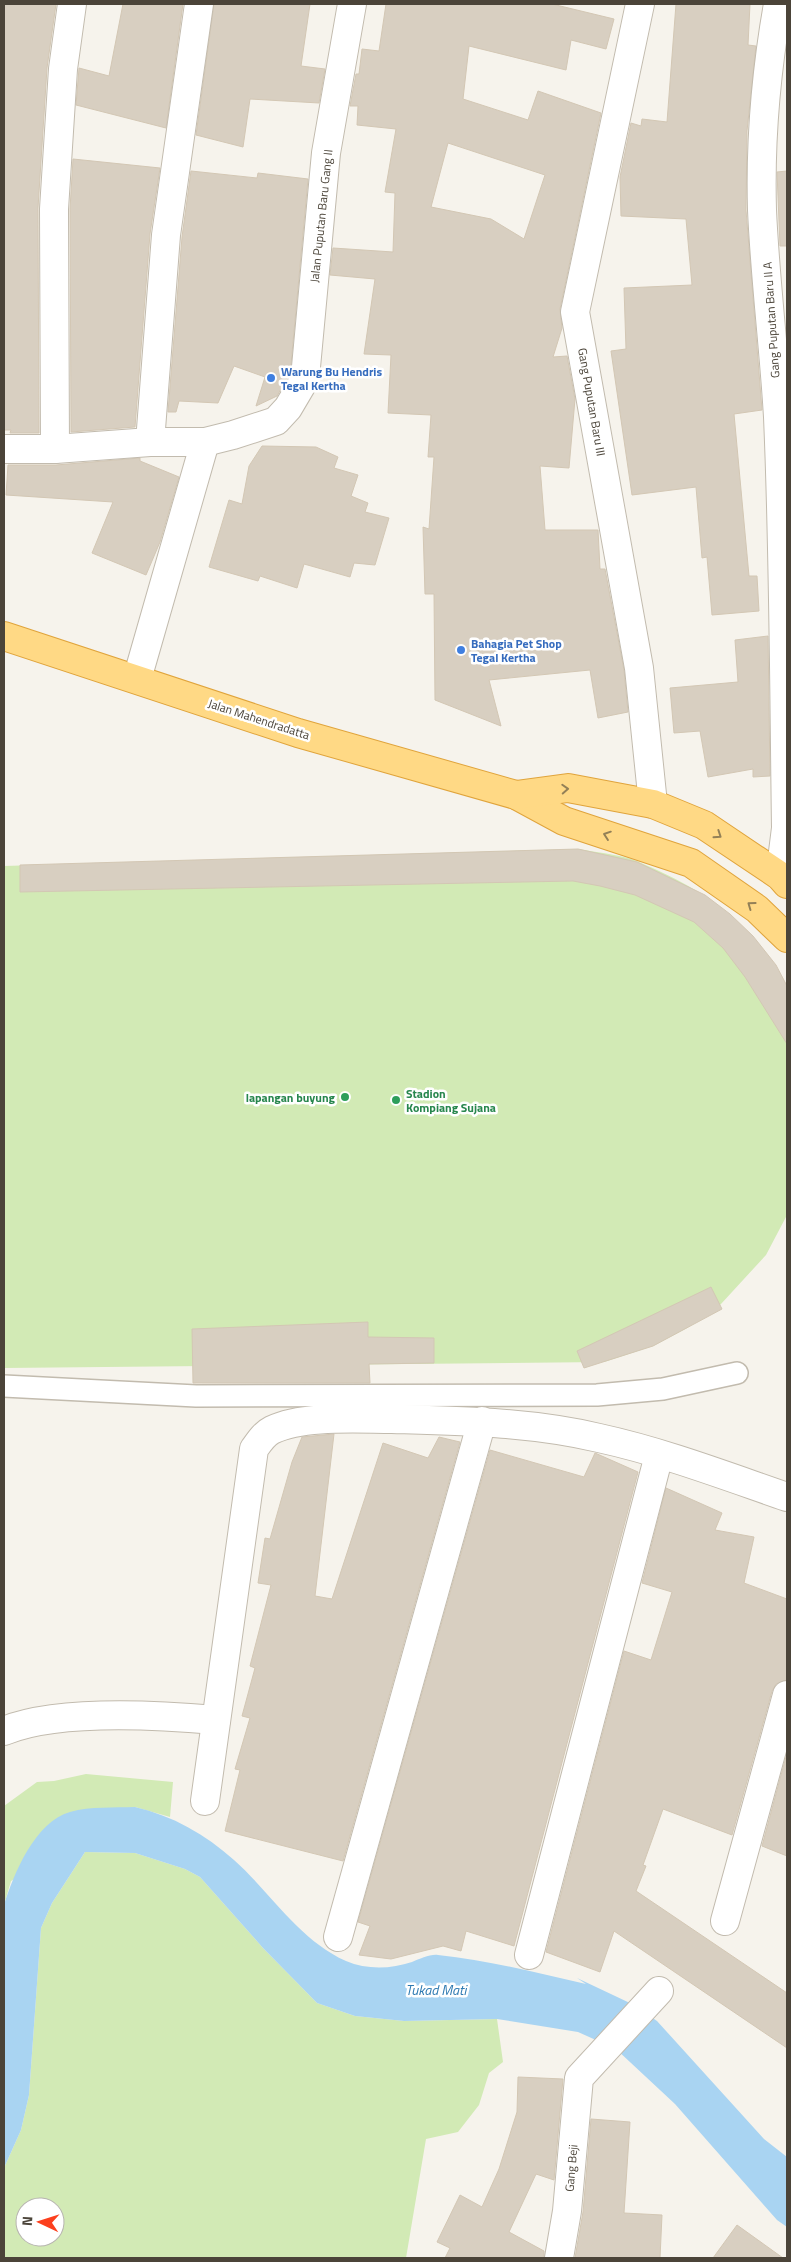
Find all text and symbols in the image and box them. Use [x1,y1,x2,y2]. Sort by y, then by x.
street label: Jalan Puputan Baru Gang II [305,148,337,284]
street label: Gang Puputan Baru II A [757,261,785,379]
street label: Gang Puputan Baru III [573,346,611,458]
place label: Warung Bu Hendris Tegal Kertha [281,362,382,395]
marker: Warung Bu Hendris Tegal Kertha [265,372,277,384]
place label: Bahagia Pet Shop Tegal Kertha [471,634,562,667]
marker: Bahagia Pet Shop Tegal Kertha [455,644,467,656]
street label: Jalan Mahendradatta [206,694,312,744]
one-way arrow [561,784,569,794]
one-way arrow [713,829,722,838]
one-way arrow [603,831,611,841]
one-way arrow [748,902,757,911]
place label: Stadion Kompiang Sujana [406,1084,496,1117]
place label: lapangan buyung [246,1088,336,1107]
marker: lapangan buyung [339,1091,351,1103]
marker: Stadion Kompiang Sujana [390,1094,402,1106]
water label: Tukad Mati [406,1979,469,2000]
street label: Gang Beji [559,2144,583,2192]
north arrow [15,2197,65,2247]
text: N [16,2215,37,2227]

